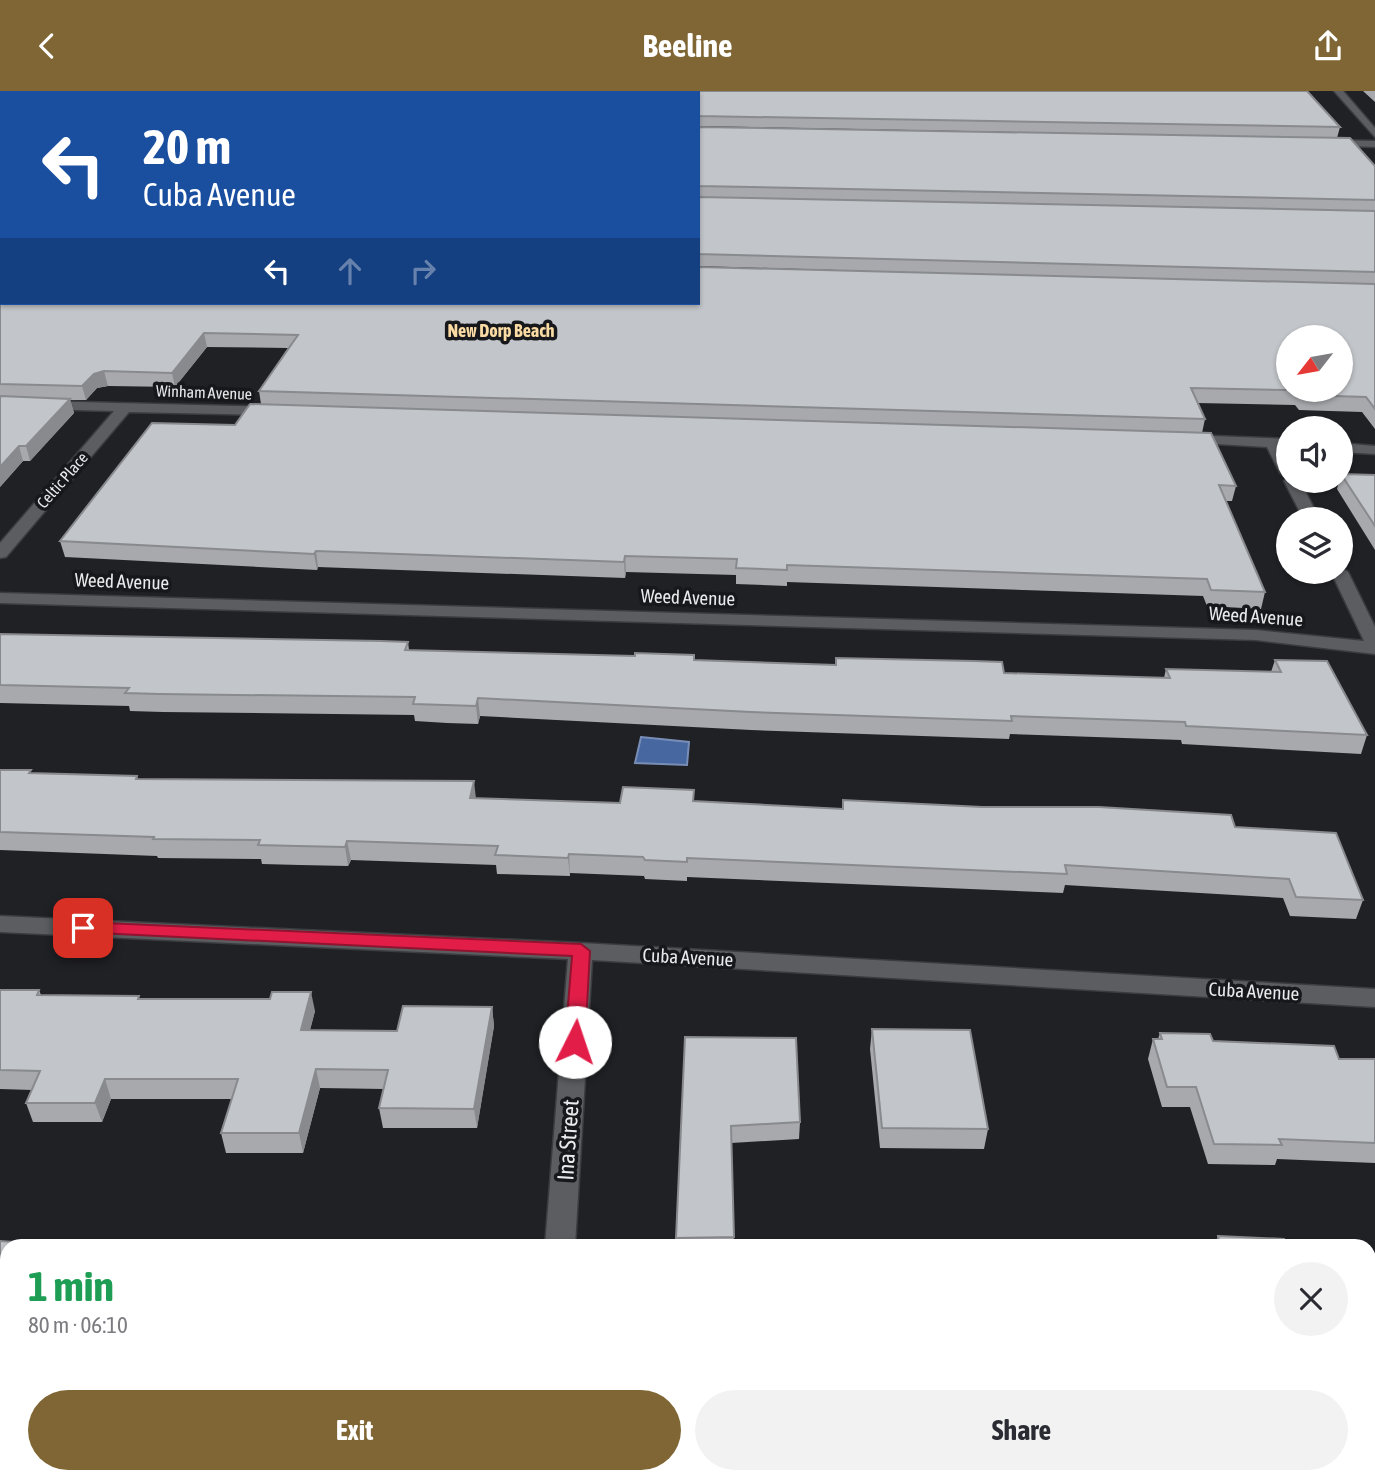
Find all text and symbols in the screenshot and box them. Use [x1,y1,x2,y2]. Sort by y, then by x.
icon: back [28,27,66,65]
text: Beeline [643,27,732,64]
icon: share [1309,27,1347,65]
text: 20 m [143,118,231,174]
icon: left [28,119,119,210]
text: Cuba Avenue [143,176,296,213]
icon: left [258,252,296,290]
icon: ahead [331,252,369,290]
icon: right [404,252,442,290]
district label: New Dorp Beach [447,320,555,341]
north arrow [1276,325,1353,403]
map controls [1276,325,1353,584]
street label: Winham Avenue [156,381,252,403]
button: sound [1276,416,1353,493]
street label: Celtic Place [33,449,91,511]
button: layers [1276,507,1353,584]
street label: Weed Avenue [74,568,170,594]
street label: Weed Avenue [640,584,736,610]
street label: Weed Avenue [1208,602,1304,630]
pin [53,898,113,958]
icon: arrive [64,909,102,947]
street label: Cuba Avenue [642,944,734,970]
street label: Cuba Avenue [1208,978,1300,1004]
position arrow [538,1005,612,1079]
street label: Ina Street [552,1099,584,1181]
text: 1 min [28,1262,114,1310]
button: close [1274,1262,1348,1336]
text: 80 m · 06:10 [28,1312,128,1338]
button: Exit [28,1390,681,1470]
button: Share [695,1390,1348,1470]

